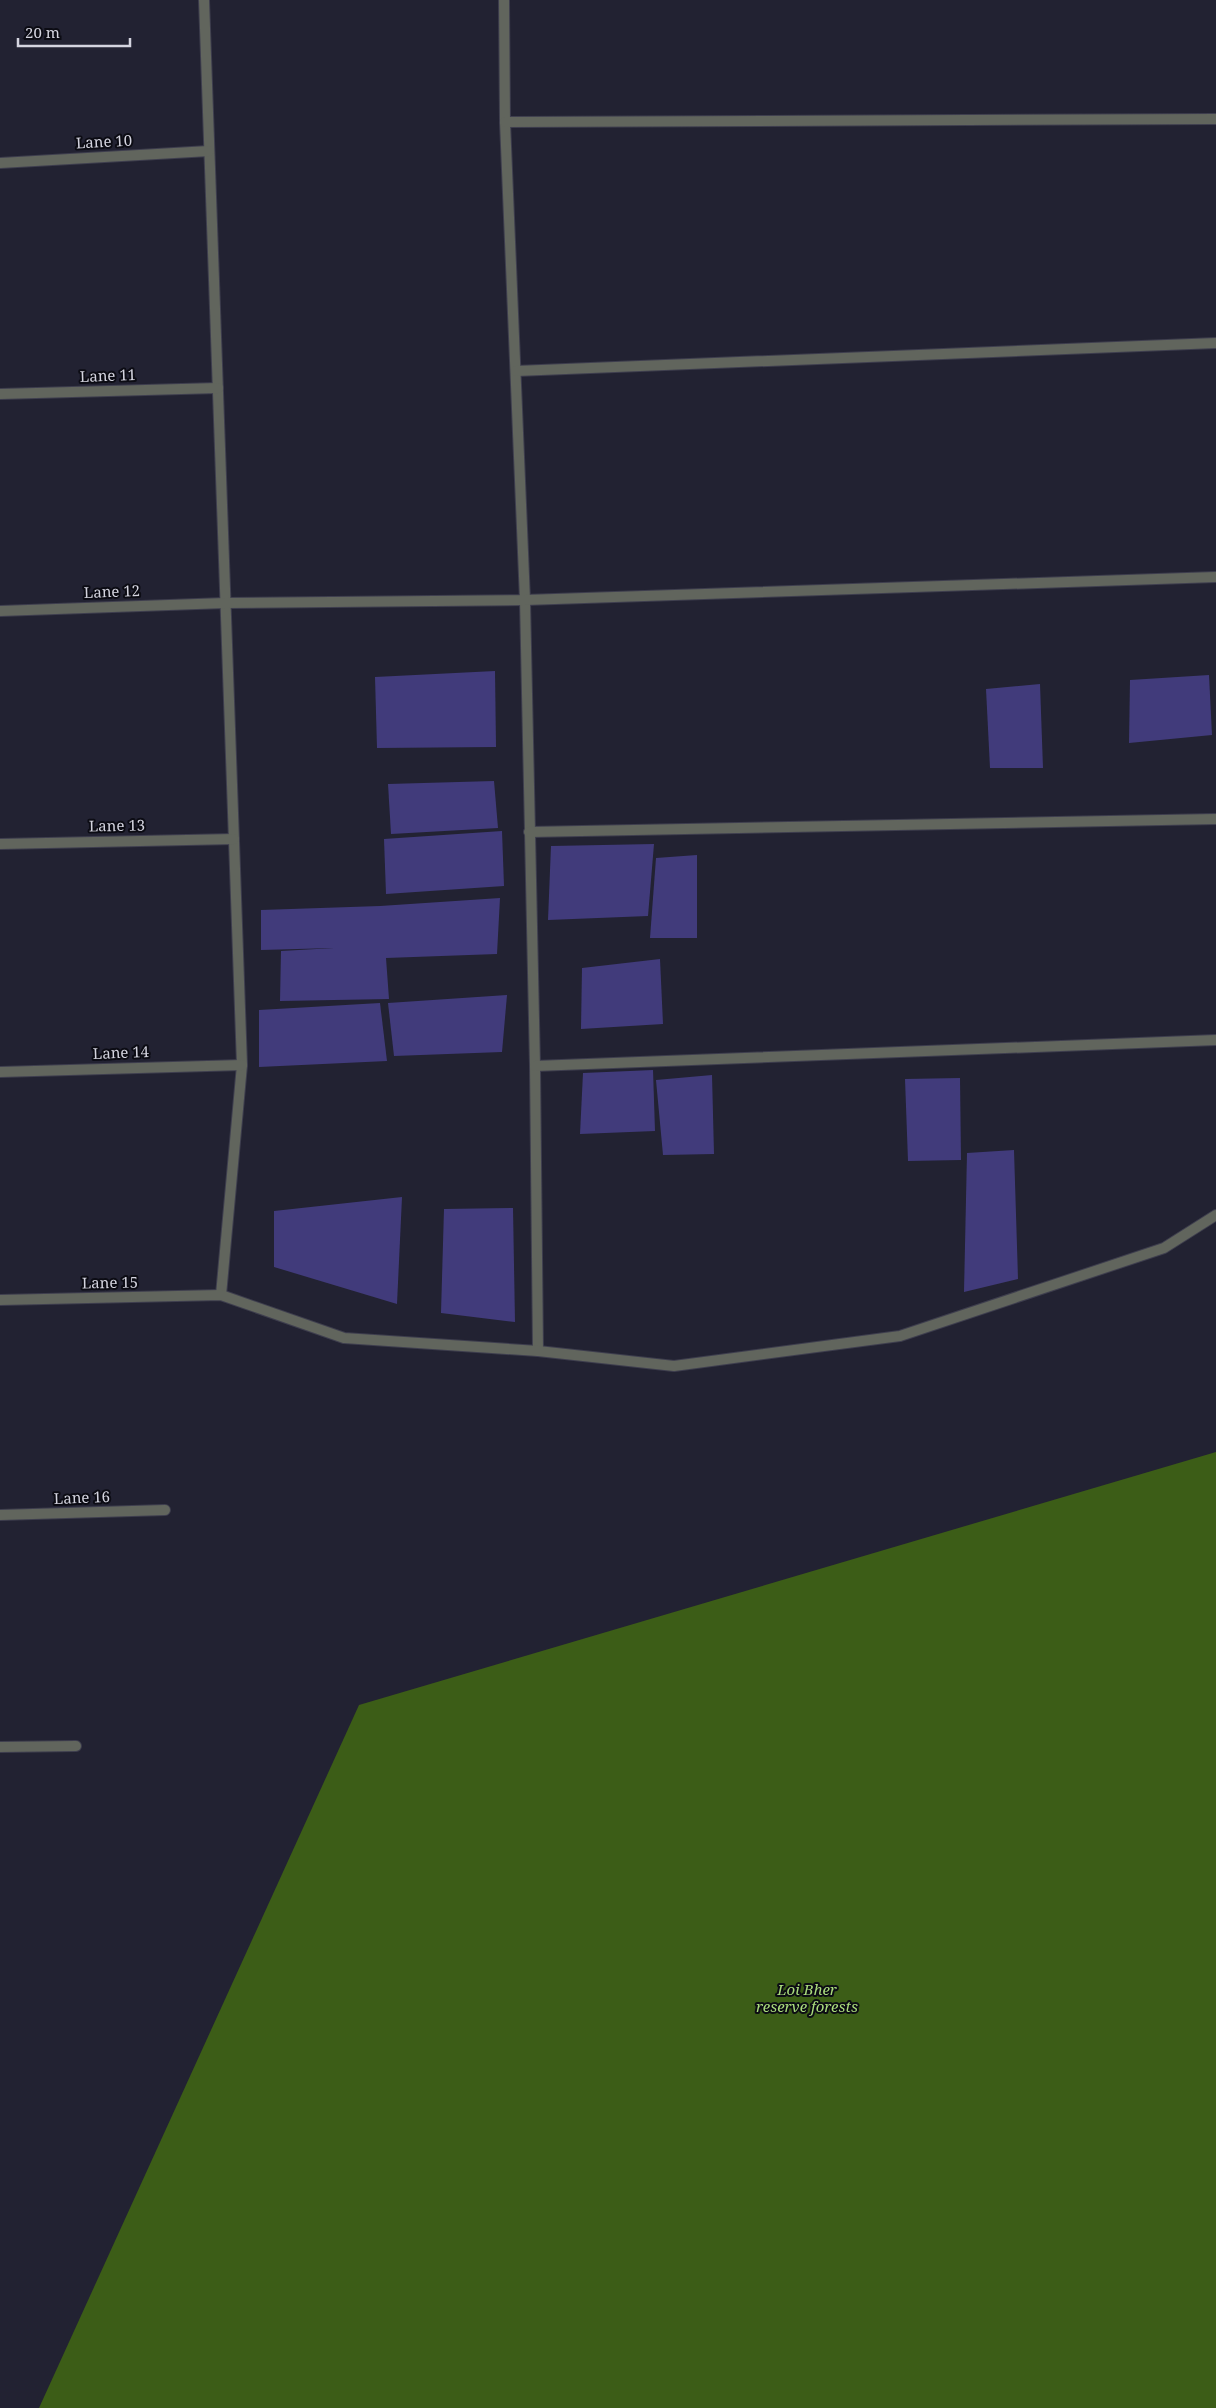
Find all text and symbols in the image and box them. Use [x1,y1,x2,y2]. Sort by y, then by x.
scale bar [18,15,130,47]
text: 20 m [25,22,60,42]
street label: Lane 10 [75,130,133,152]
street label: Lane 11 [80,364,136,386]
street label: Lane 12 [84,580,140,602]
street label: Lane 13 [89,815,145,835]
street label: Lane 14 [93,1041,150,1063]
street label: Lane 15 [82,1272,138,1292]
street label: Lane 16 [54,1486,110,1508]
park label: Loi Bher reserve forests [756,1979,858,2016]

